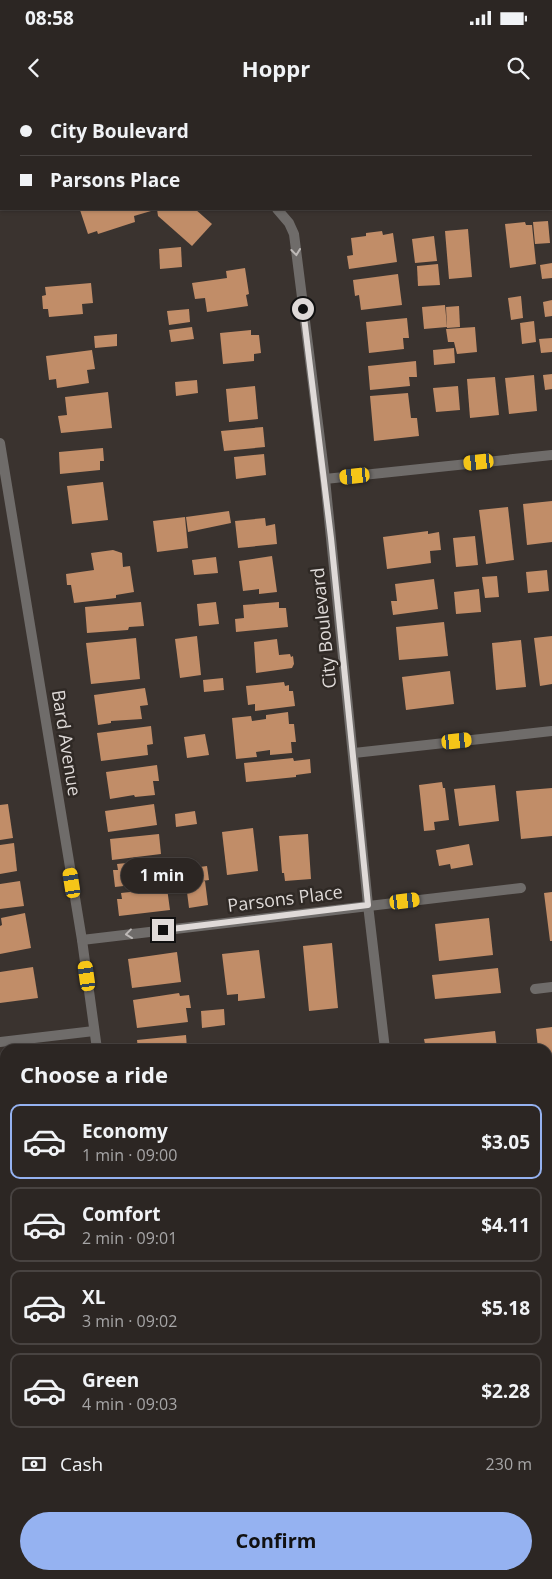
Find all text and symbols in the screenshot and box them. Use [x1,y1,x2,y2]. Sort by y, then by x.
text: 08:58 [25,5,74,31]
text: Hoppr [242,53,310,83]
icon: back [20,54,48,82]
icon: search [504,54,532,82]
text: City Boulevard [50,118,189,144]
text: Parsons Place [50,167,180,193]
one-way arrow [290,248,301,256]
route start [292,298,314,320]
car [463,453,494,471]
car [339,467,370,485]
street label: City Boulevard [305,566,341,690]
street label: Bard Avenue [47,688,87,798]
car [441,732,472,750]
callout: 1 min [122,858,204,892]
text: 1 min [140,864,184,886]
car [62,867,81,899]
street label: Parsons Place [226,879,344,917]
car [389,892,420,910]
route end [152,919,174,941]
one-way arrow [124,928,132,939]
car [77,960,96,992]
text: Choose a ride [20,1059,168,1089]
text: Economy [82,1118,168,1144]
icon: car [22,1119,67,1164]
text: $3.05 [481,1129,530,1155]
text: 1 min · 09:00 [82,1144,177,1166]
text: Comfort [82,1201,161,1227]
icon: car [22,1202,67,1247]
text: $4.11 [481,1212,530,1238]
text: 2 min · 09:01 [82,1227,177,1249]
text: XL [82,1284,105,1310]
icon: car [22,1285,67,1330]
text: $5.18 [481,1295,530,1321]
text: 3 min · 09:02 [82,1310,177,1332]
text: Green [82,1367,139,1393]
icon: car [22,1368,67,1413]
text: $2.28 [481,1378,530,1404]
text: 4 min · 09:03 [82,1393,177,1415]
icon: cash [20,1450,48,1478]
text: Cash [60,1451,103,1477]
text: 230 m [486,1453,532,1475]
button: Confirm [20,1512,532,1570]

